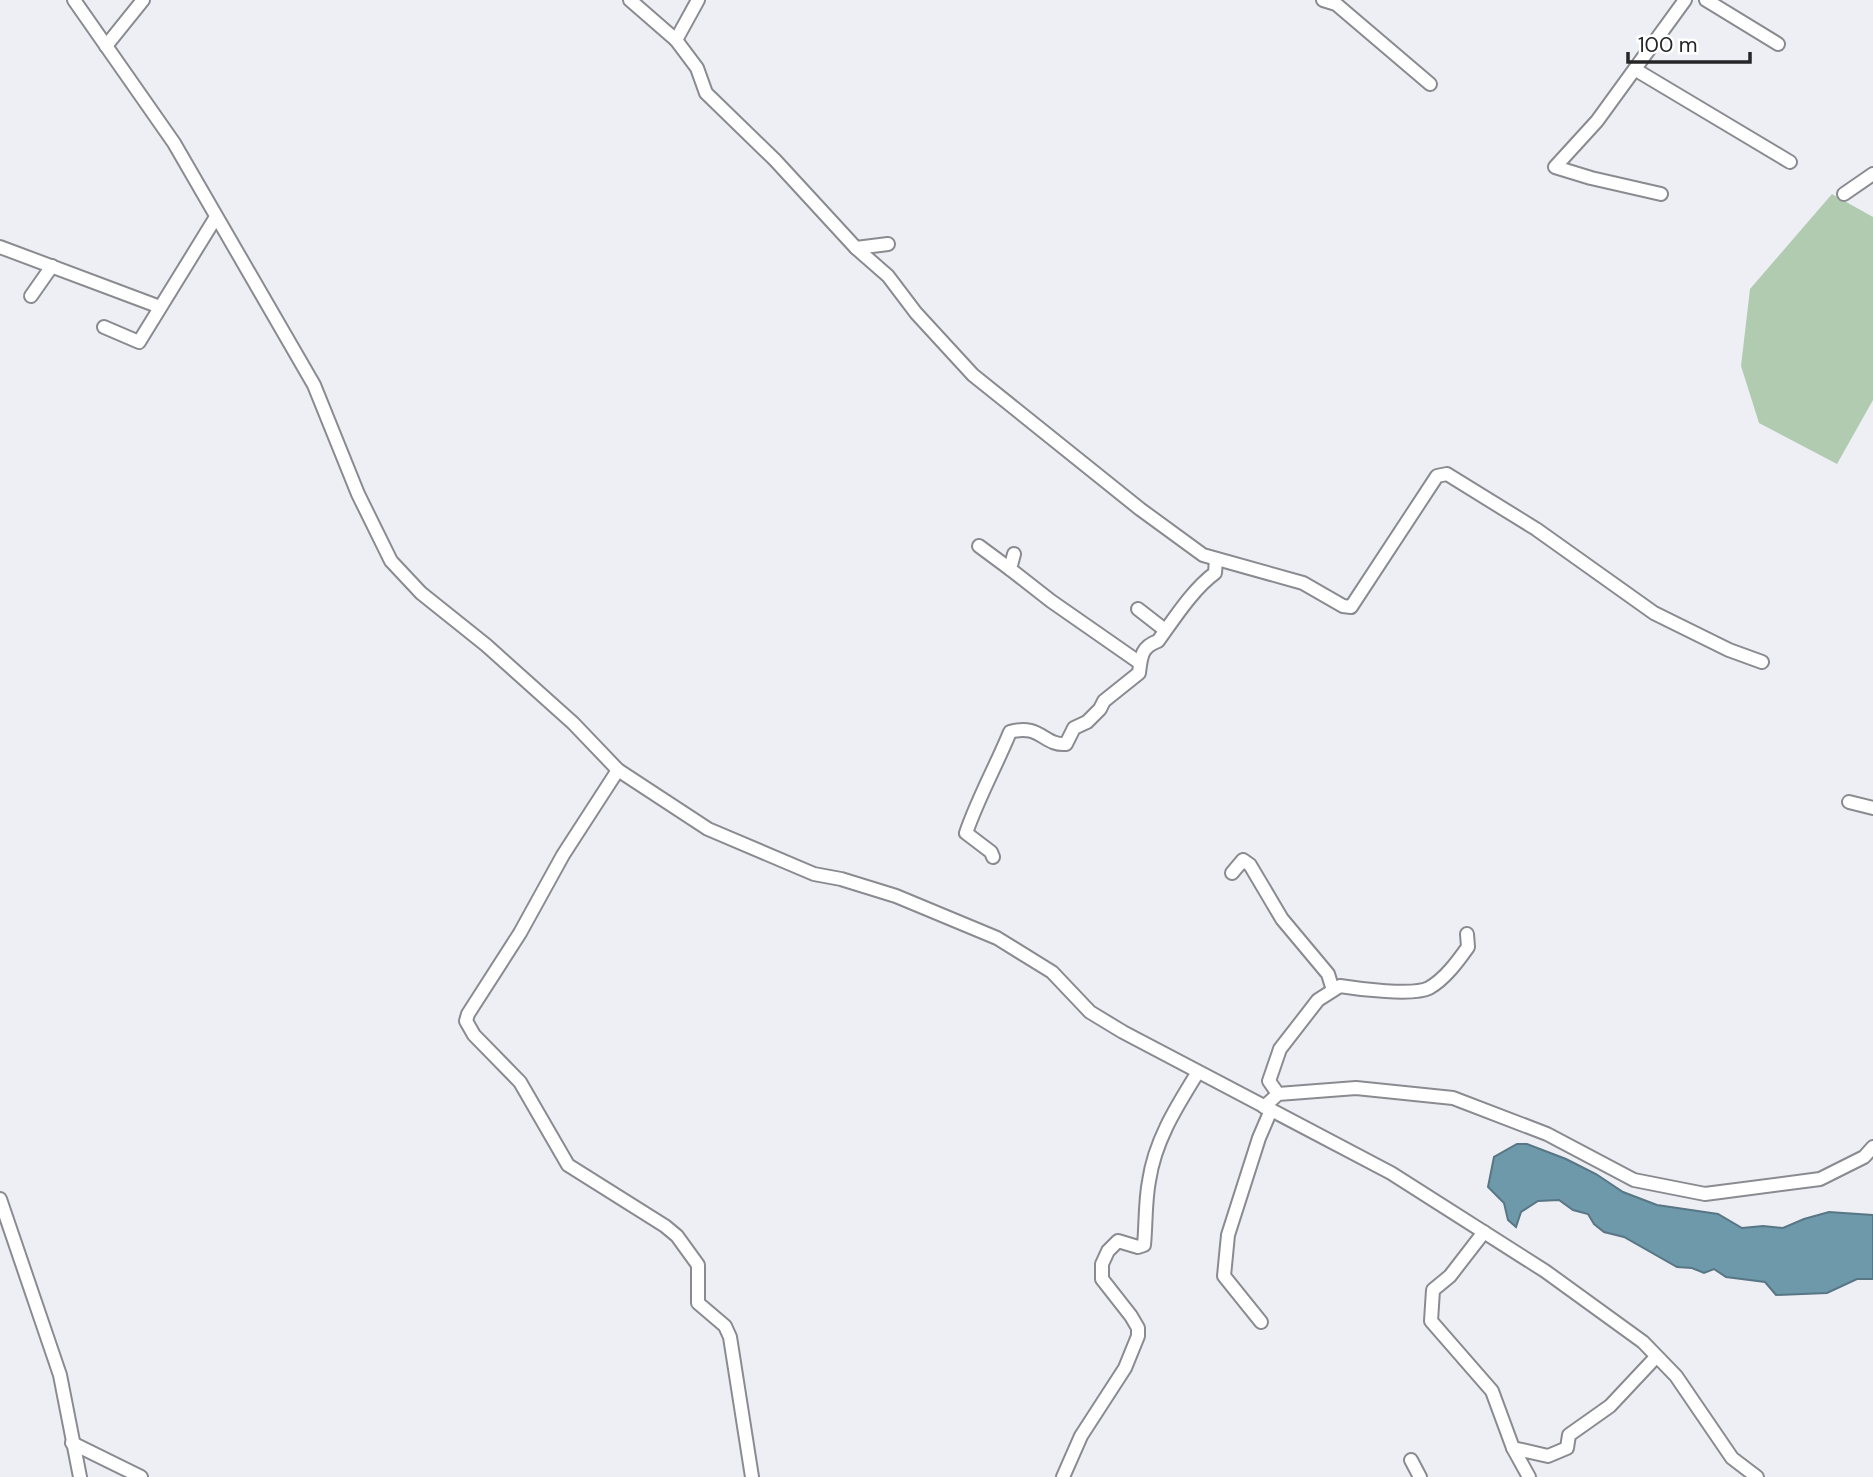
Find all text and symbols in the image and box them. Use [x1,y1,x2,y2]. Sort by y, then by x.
scale bar [1628,21,1750,65]
text: 100 m [1638,31,1698,59]

